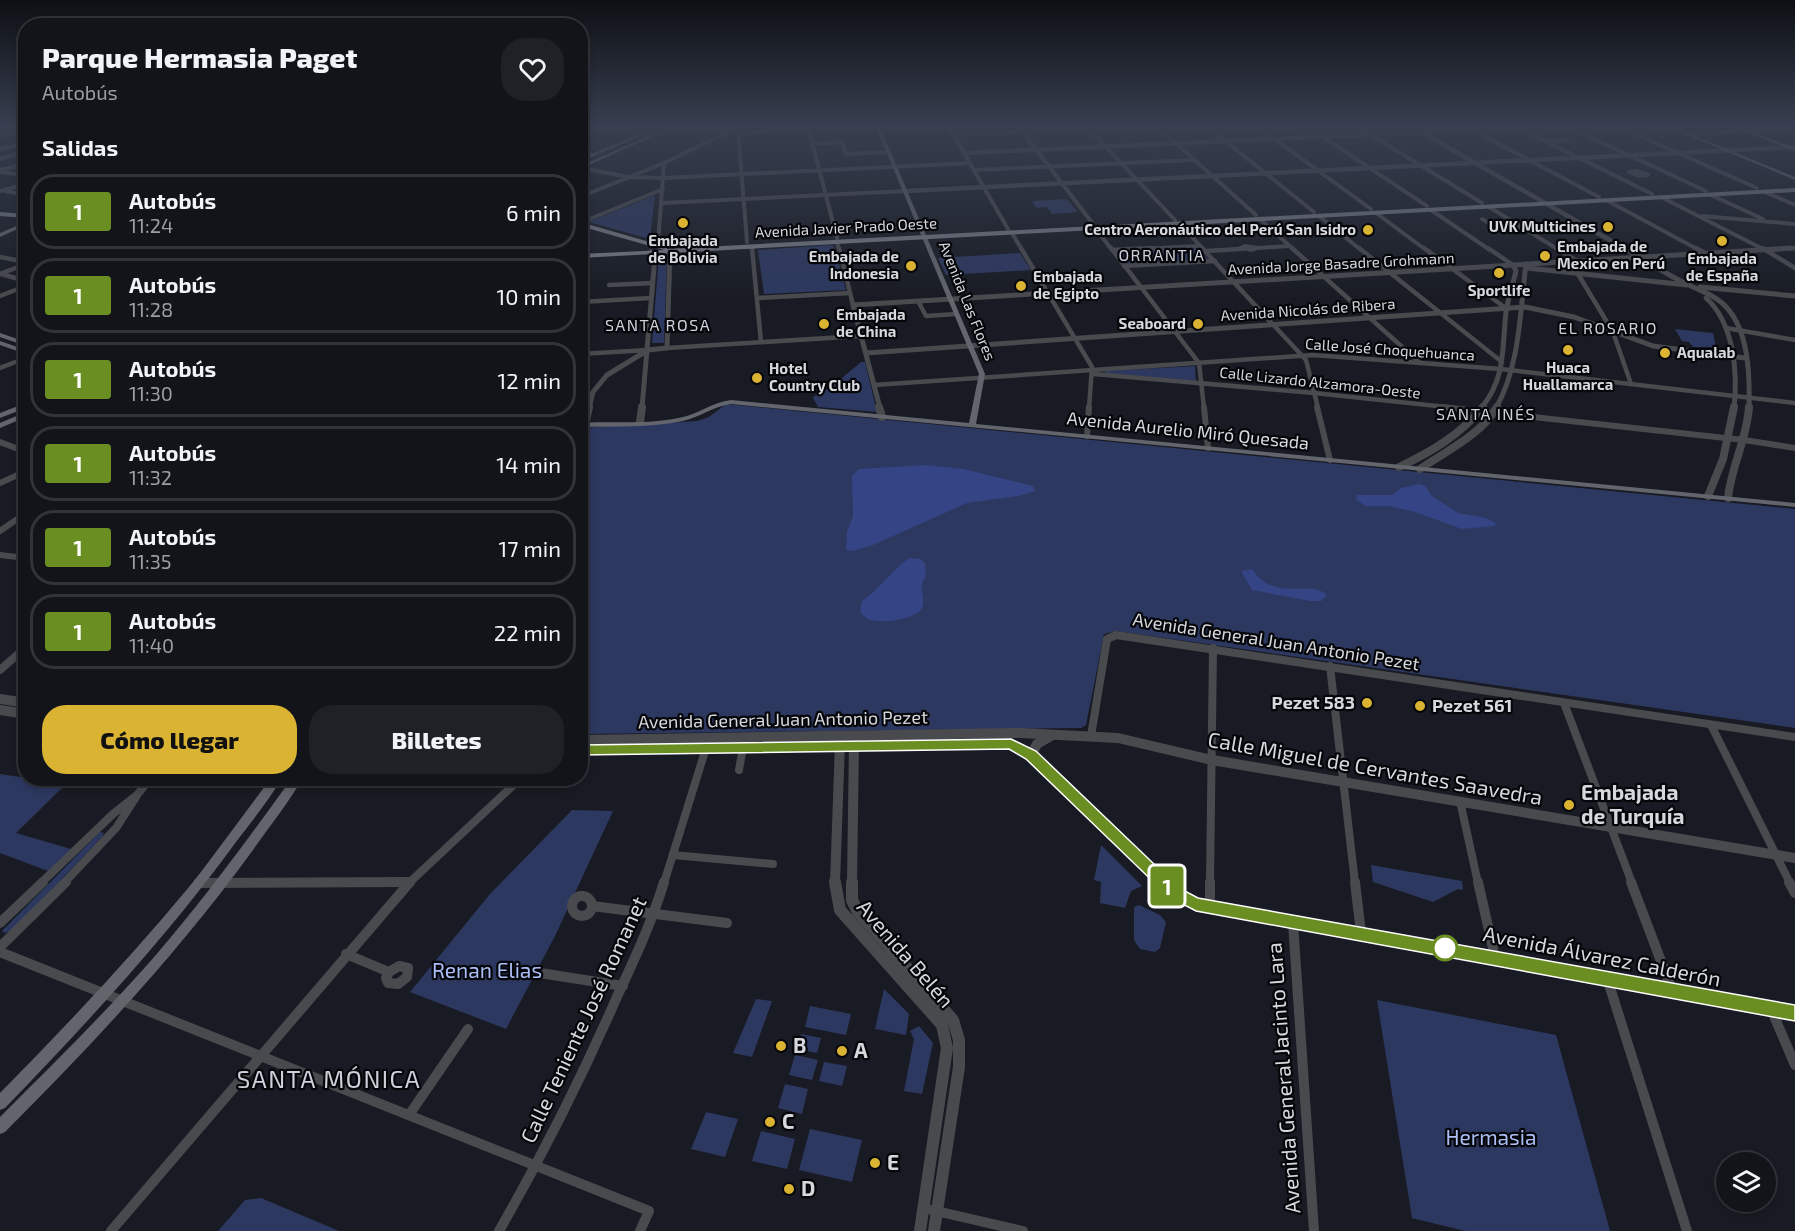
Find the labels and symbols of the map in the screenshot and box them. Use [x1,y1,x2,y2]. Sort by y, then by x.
street label: Avenida Javier Prado Oeste [754,213,937,241]
marker: Embajada de Bolivia [676,216,690,230]
place label: UVK Multicines [1489,217,1596,235]
place label: Centro Aeronáutico del Perú San Isidro [1084,220,1356,238]
marker: UVK Multicines [1601,220,1615,234]
marker: Centro Aeronáutico del Perú San Isidro [1361,223,1375,237]
place label: Embajada de Bolivia [648,231,718,266]
marker: Embajada de España [1715,234,1729,248]
place label: Embajada de Mexico en Perú [1557,237,1665,272]
street label: Avenida Las Flores [936,238,1000,363]
district label: ORRANTIA [1118,245,1206,264]
place label: Embajada de Indonesia [809,247,899,282]
street label: Avenida Jorge Basadre Grohmann [1227,248,1455,278]
marker: Embajada de Mexico en Perú [1538,249,1552,263]
place label: Embajada de España [1686,249,1758,284]
marker: Embajada de Indonesia [904,259,918,273]
marker: Sportlife [1492,266,1506,280]
place label: Embajada de Egipto [1033,267,1103,302]
marker: Embajada de Egipto [1014,279,1028,293]
place label: Sportlife [1468,281,1530,299]
street label: Avenida Nicolás de Ribera [1220,294,1396,324]
place label: Embajada de China [836,305,906,340]
place label: Seaboard [1119,314,1186,332]
district label: SANTA ROSA [605,315,711,334]
marker: Embajada de China [817,317,831,331]
marker: Seaboard [1191,317,1205,331]
district label: EL ROSARIO [1558,318,1658,337]
street label: Calle José Choquehuanca [1305,334,1476,364]
marker: Huaca Huallamarca [1561,343,1575,357]
place label: Aqualab [1677,343,1736,361]
marker: Aqualab [1658,346,1672,360]
place label: Huaca Huallamarca [1523,358,1613,393]
place label: Hotel Country Club [769,359,860,395]
street label: Calle Lizardo Alzamora-Oeste [1219,362,1422,402]
marker: Hotel Country Club [750,371,764,385]
district label: SANTA INÉS [1436,404,1536,423]
street label: Avenida Aurelio Miró Quesada [1066,406,1310,454]
street label: Avenida General Juan Antonio Pezet [1131,607,1421,675]
place label: Pezet 583 [1272,691,1355,713]
place label: Pezet 561 [1432,694,1512,716]
marker: Pezet 583 [1360,696,1374,710]
marker: Pezet 561 [1413,699,1427,713]
street label: Avenida General Juan Antonio Pezet [638,705,928,733]
street label: Calle Miguel de Cervantes Saavedra [1206,726,1544,809]
place label: Embajada de Turquía [1581,779,1684,828]
marker: Embajada de Turquía [1562,798,1576,812]
line badge: 1 [1148,866,1186,906]
street label: Calle Teniente José Romanet [514,892,651,1147]
street label: Avenida Belén [853,894,960,1012]
street label: Avenida Álvarez Calderón [1481,920,1723,991]
unlabelled marker [1432,935,1458,961]
street label: Avenida General Jacinto Lara [1261,942,1304,1214]
park label: Renan Elias [432,957,542,982]
place label: B [793,1032,806,1057]
place label: A [854,1037,868,1062]
marker: B [774,1039,788,1053]
marker: A [835,1044,849,1058]
district label: SANTA MÓNICA [237,1064,421,1093]
place label: C [782,1108,794,1133]
marker: C [763,1115,777,1129]
park label: Hermasia [1445,1124,1537,1149]
place label: E [887,1149,899,1174]
marker: E [868,1156,882,1170]
place label: D [801,1175,815,1200]
marker: D [782,1182,796,1196]

